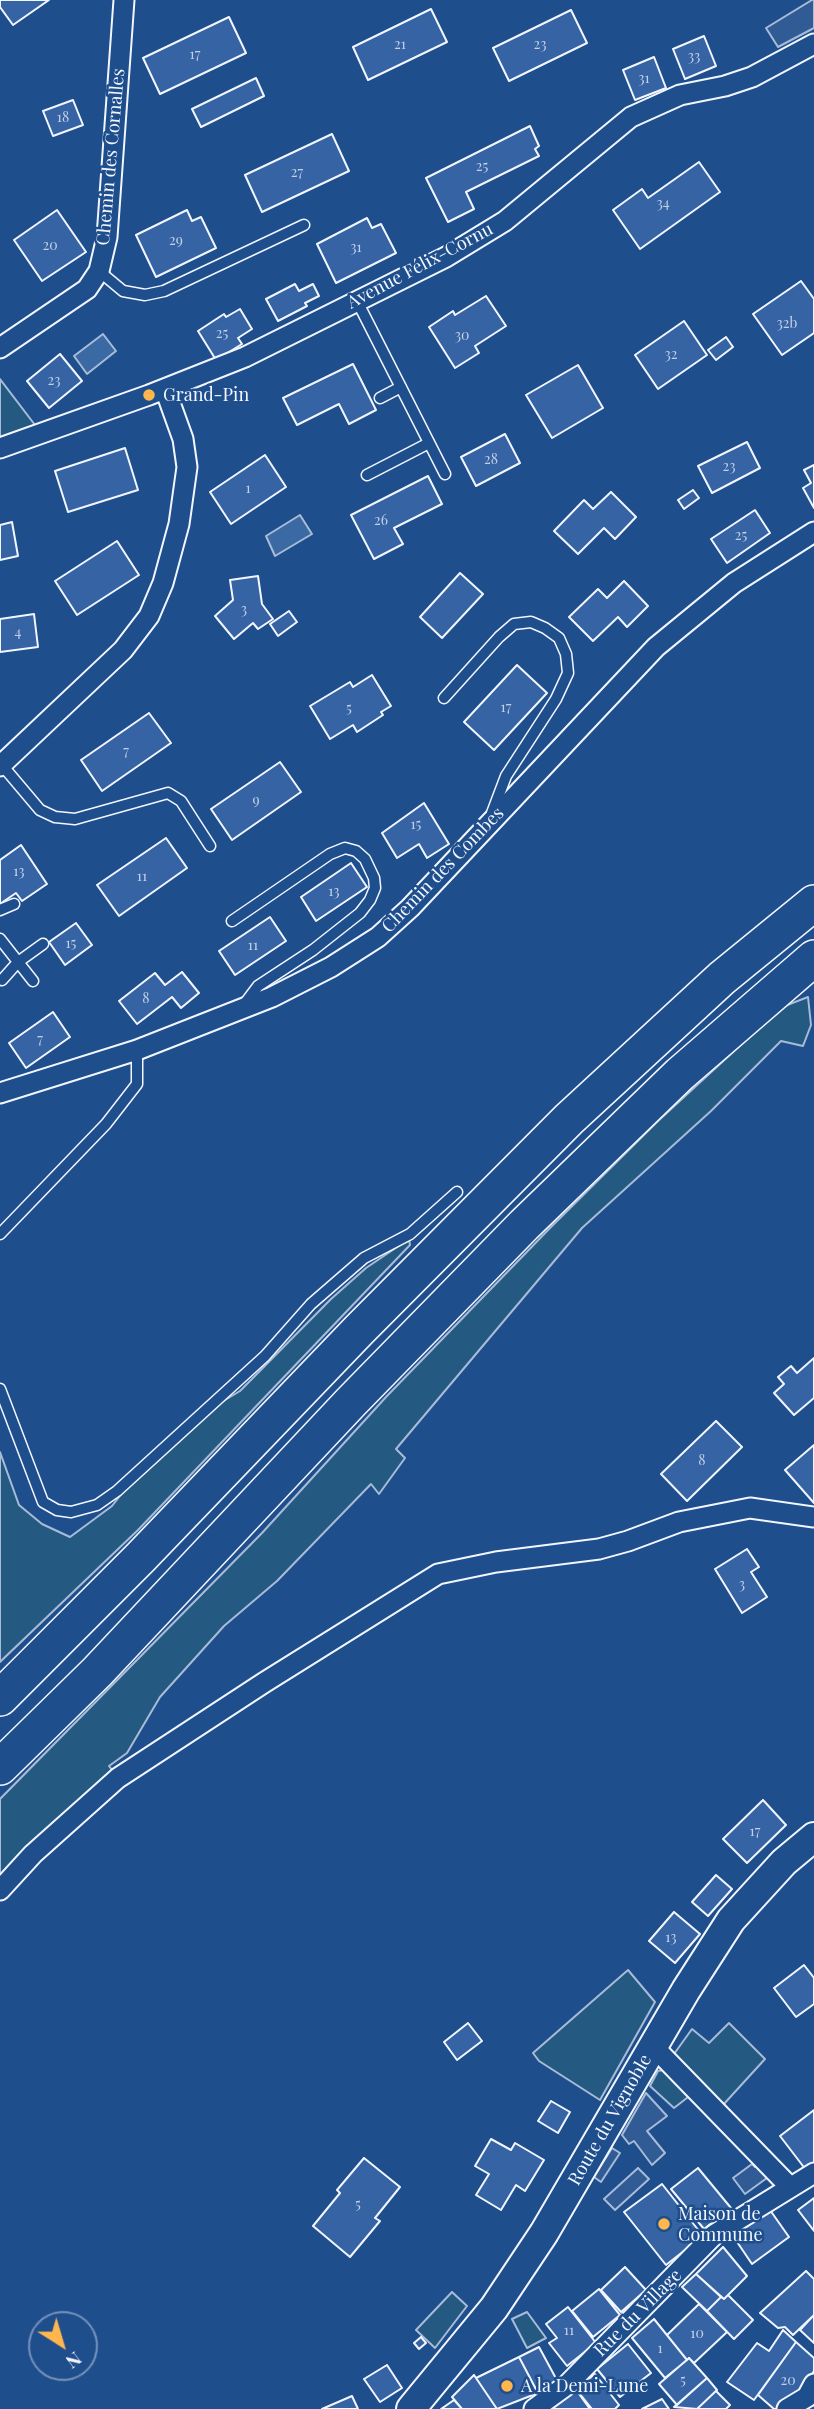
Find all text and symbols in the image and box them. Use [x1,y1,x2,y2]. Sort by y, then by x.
house number: 21 [394,37,406,53]
house number: 23 [533,37,547,53]
house number: 17 [190,47,200,63]
house number: 33 [688,49,700,65]
street label: Chemin des Cornalles [92,67,130,247]
house number: 31 [638,71,650,87]
house number: 18 [57,110,69,126]
house number: 25 [476,159,488,175]
house number: 27 [291,165,303,181]
house number: 34 [656,196,670,212]
street label: Avenue Félix-Cornu [343,218,497,314]
house number: 29 [169,233,183,249]
house number: 20 [42,238,58,254]
house number: 31 [350,240,362,256]
house number: 32b [777,316,797,332]
house number: 25 [216,326,228,342]
house number: 30 [455,328,469,344]
house number: 32 [664,347,678,363]
house number: 23 [47,373,61,389]
place label: Grand-Pin [163,384,249,406]
marker: Grand-Pin [141,387,157,403]
house number: 28 [484,452,498,468]
house number: 23 [722,459,736,475]
house number: 1 [245,481,251,497]
house number: 26 [374,513,388,529]
house number: 25 [735,528,747,544]
house number: 3 [241,602,247,618]
house number: 4 [15,625,21,641]
house number: 17 [501,700,511,716]
house number: 5 [346,701,352,717]
house number: 7 [123,744,129,760]
house number: 9 [252,793,260,809]
street label: Chemin des Combes [378,803,508,937]
house number: 15 [411,817,421,833]
house number: 13 [13,864,25,880]
house number: 11 [137,869,147,885]
house number: 13 [328,884,340,900]
house number: 15 [66,936,76,952]
house number: 11 [248,938,258,954]
house number: 8 [142,991,150,1007]
house number: 7 [37,1032,43,1048]
house number: 8 [698,1453,706,1469]
house number: 3 [739,1577,745,1593]
house number: 17 [750,1824,760,1840]
house number: 13 [665,1930,677,1946]
street label: Route du Vignoble [564,2051,656,2189]
house number: 5 [355,2197,361,2213]
place label: Maison de Commune [678,2203,763,2246]
marker: Maison de Commune [656,2216,672,2232]
street label: Rue du Village [590,2265,686,2361]
north arrow [28,2311,98,2381]
house number: 11 [564,2323,574,2339]
house number: 10 [690,2326,704,2342]
house number: 1 [657,2341,663,2357]
text: N [61,2347,88,2376]
house number: 5 [680,2373,686,2389]
house number: 20 [780,2373,796,2389]
place label: A la Demi-Lune [521,2375,648,2397]
marker: A la Demi-Lune [499,2378,515,2394]

